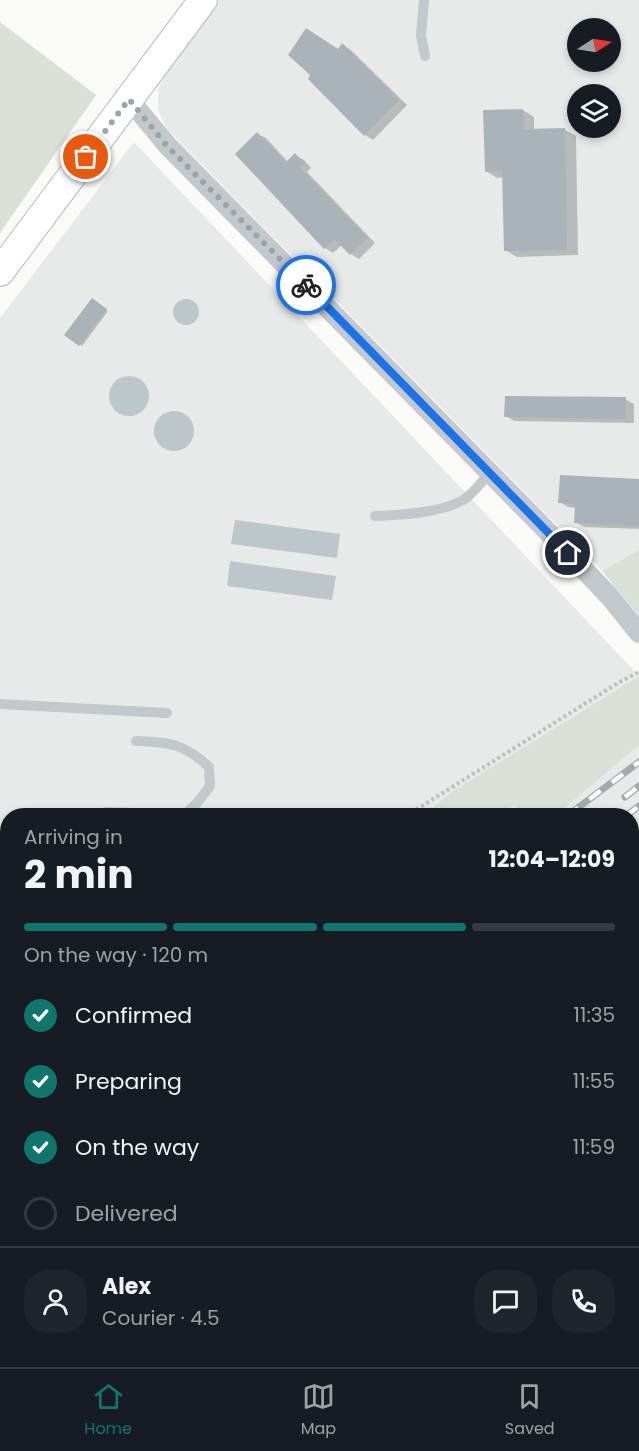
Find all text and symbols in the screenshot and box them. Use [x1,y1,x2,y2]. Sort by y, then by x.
north arrow [567,18,621,72]
map controls [567,18,621,138]
button: layers [567,84,621,138]
pin [60,131,111,182]
icon: bag [69,140,102,173]
courier [276,255,336,315]
icon: bike [290,269,323,302]
pin [542,527,593,578]
icon: home [551,536,584,569]
text: Arriving in [24,823,123,851]
text: 12:04–12:09 [488,844,615,875]
text: 2 min [24,847,134,902]
text: On the way · 120 m [24,941,208,969]
icon: check [24,999,57,1032]
text: Confirmed [75,1000,192,1031]
text: 11:35 [574,1001,615,1029]
icon: check [24,1065,57,1098]
text: Preparing [75,1066,182,1097]
text: 11:55 [573,1067,615,1095]
icon: check [24,1131,57,1164]
text: On the way [75,1132,199,1163]
text: 11:59 [573,1133,615,1161]
text: Delivered [75,1198,178,1229]
button: person [24,1270,87,1333]
button: chat [474,1270,537,1333]
button: phone [552,1270,615,1333]
text: Alex [102,1271,151,1302]
text: Courier · 4.5 [102,1304,220,1332]
tab: Home [84,1380,132,1441]
tab: Map [301,1380,336,1441]
tab: Saved [505,1380,555,1441]

